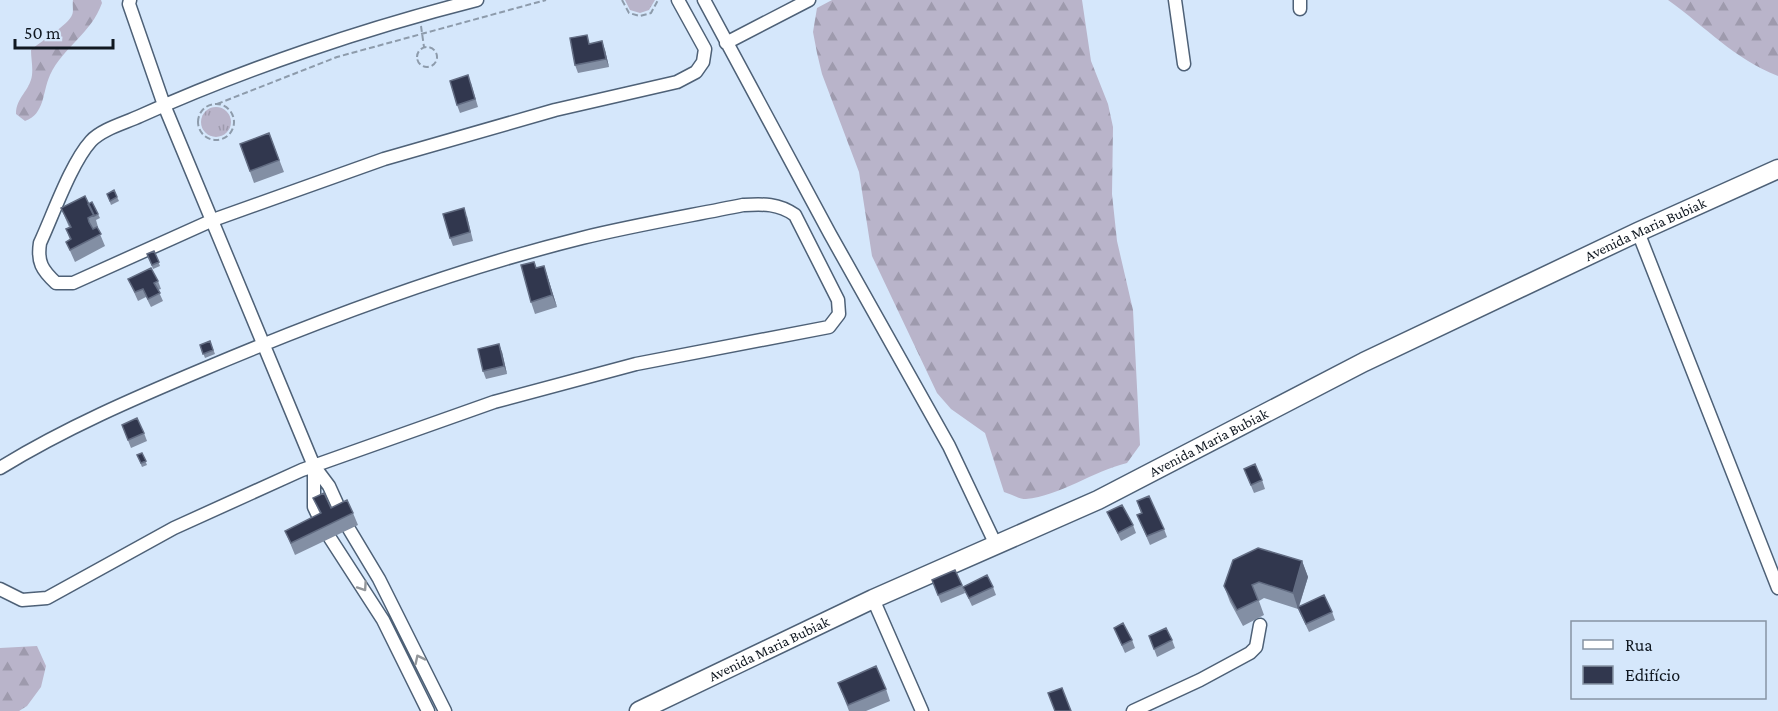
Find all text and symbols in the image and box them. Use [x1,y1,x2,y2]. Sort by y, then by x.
scale bar [15,12,112,50]
text: 50 m [24,23,61,43]
street label: Avenida Maria Bubiak [1582,194,1709,264]
street label: Avenida Maria Bubiak [1147,405,1272,480]
one-way arrow [355,580,366,591]
street label: Avenida Maria Bubiak [706,613,832,684]
legend [1571,621,1766,699]
text: Rua [1625,635,1653,655]
one-way arrow [414,654,426,665]
text: Edifício [1625,665,1680,685]

